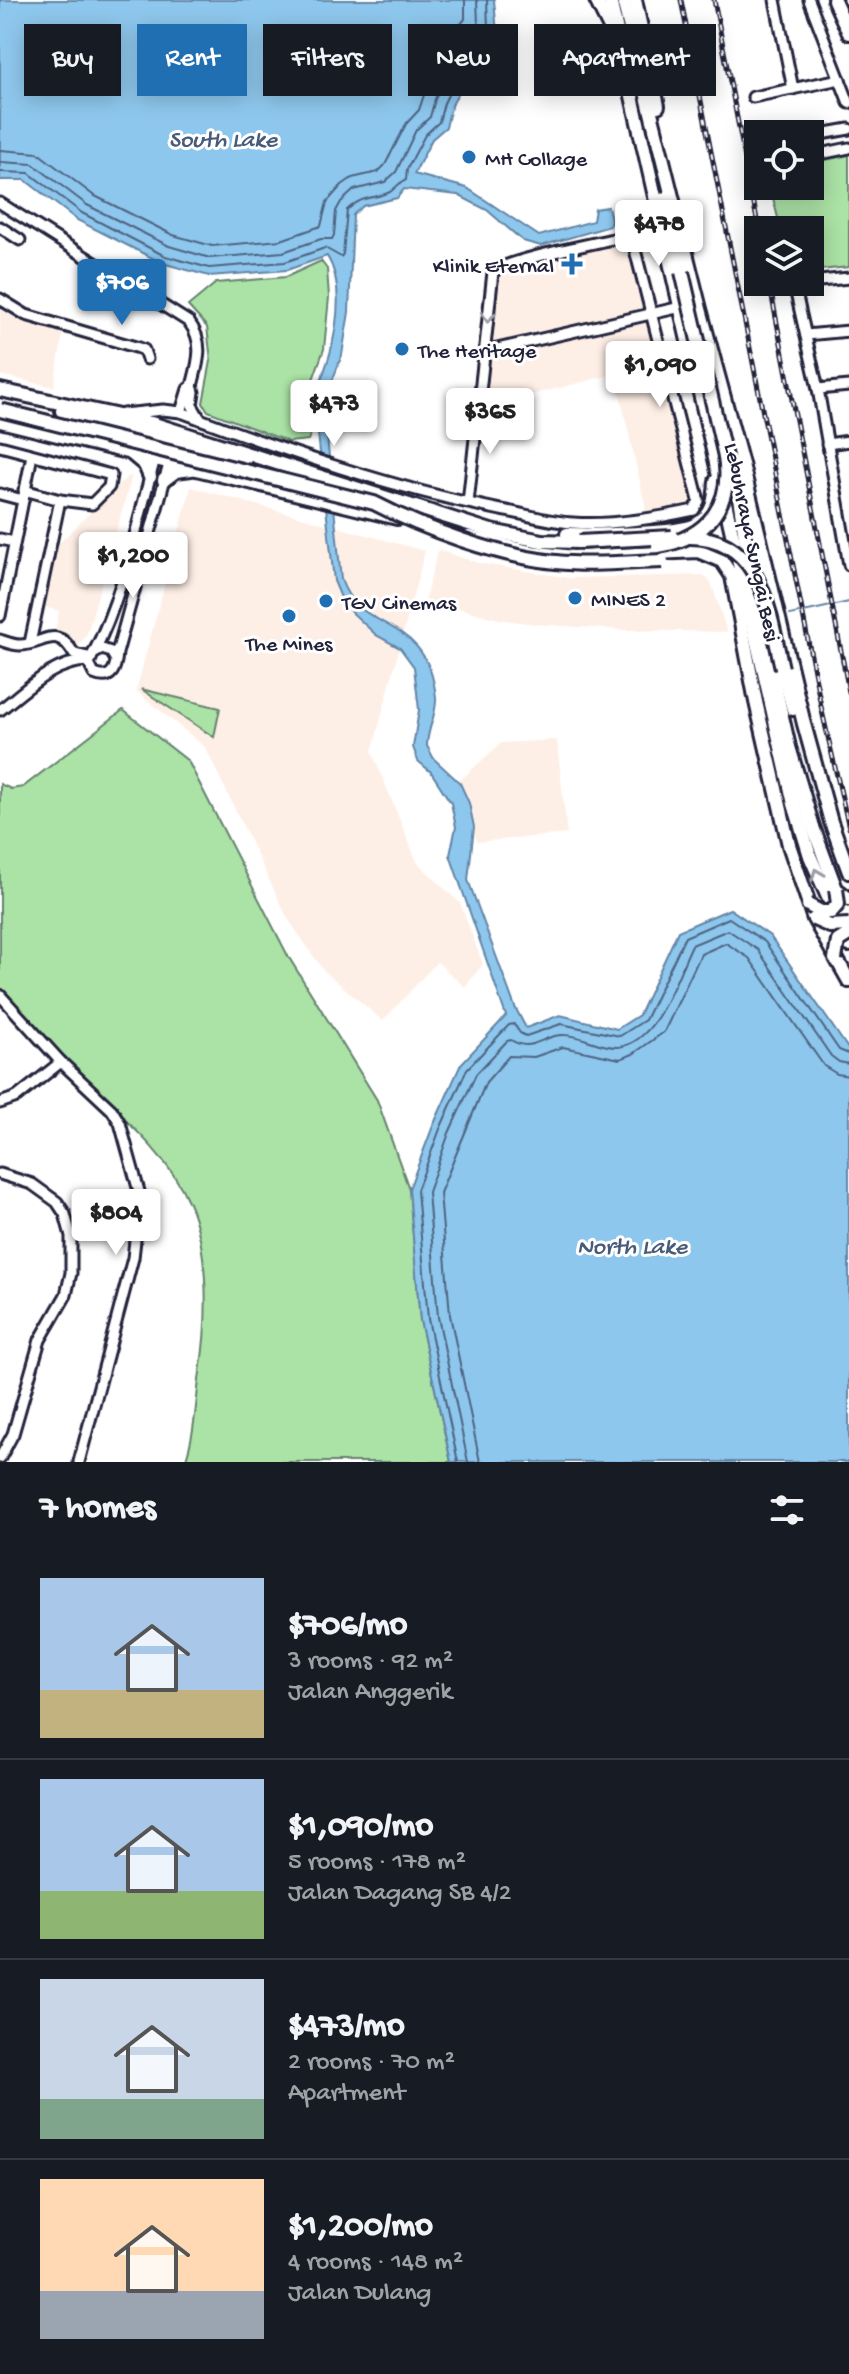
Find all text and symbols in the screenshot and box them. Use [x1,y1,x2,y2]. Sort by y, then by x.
chip: Buy [24,24,121,96]
chip: Rent [137,24,247,96]
chip: Filters [263,24,392,96]
chip: New [408,24,518,96]
chip: Apartment [534,24,716,96]
map controls [744,120,824,296]
button: locate [744,120,824,200]
water label: South Lake [169,127,279,156]
marker: MH Collage [460,148,478,166]
place label: MH Collage [485,148,588,174]
pin: $478 [612,200,706,268]
text: $478 [633,210,685,241]
button: layers [744,216,824,296]
marker: Klinik Eternal [561,253,583,275]
place label: Klinik Eternal [433,255,554,281]
pin: $706 [75,259,169,327]
text: $706 [95,269,149,300]
one-way arrow [479,310,496,323]
marker: The Heritage [393,340,411,358]
place label: The Heritage [416,340,537,366]
pin: $1,090 [595,341,725,409]
text: $1,090 [624,351,696,382]
pin: $473 [287,380,381,448]
pin: $365 [443,388,537,456]
text: $473 [309,390,360,421]
text: $365 [464,398,516,429]
street label: Lebuhraya Sungai Besi [716,441,784,645]
pin: $1,200 [68,532,198,600]
text: $1,200 [97,542,169,573]
marker: MINES 2 [566,589,584,607]
place label: MINES 2 [591,589,666,615]
marker: TGV Cinemas [317,592,335,610]
place label: TGV Cinemas [340,592,457,618]
marker: The Mines [280,607,298,625]
place label: The Mines [244,633,333,659]
one-way arrow [810,868,827,882]
pin: $804 [69,1189,163,1257]
text: $804 [90,1199,143,1230]
water label: North Lake [577,1234,689,1263]
icon: filters [765,1488,809,1532]
text: 7 homes [40,1490,156,1530]
text: $706/mo [288,1607,407,1647]
icon: home [104,1610,200,1706]
text: 3 rooms · 92 m² [288,1647,453,1678]
text: Jalan Anggerik [288,1678,452,1709]
text: $1,090/mo [288,1808,433,1848]
icon: home [104,1811,200,1907]
text: 5 rooms · 178 m² [288,1848,466,1879]
text: Jalan Dagang SB 4/2 [288,1879,512,1910]
text: $473/mo [288,2008,405,2048]
icon: home [104,2011,200,2107]
text: 2 rooms · 70 m² [288,2048,455,2079]
text: Apartment [288,2079,405,2110]
text: $1,200/mo [288,2208,433,2248]
icon: home [104,2211,200,2307]
text: 4 rooms · 148 m² [288,2248,463,2279]
text: Jalan Dulang [288,2279,431,2310]

